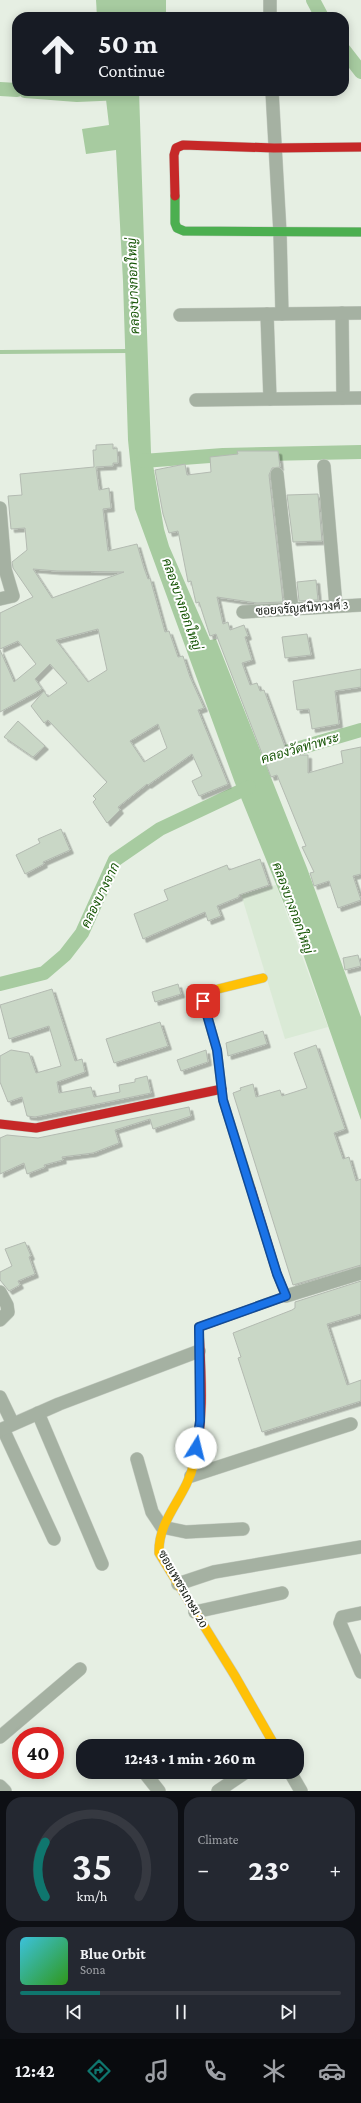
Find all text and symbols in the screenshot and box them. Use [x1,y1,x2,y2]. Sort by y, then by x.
icon: ahead [32,28,84,80]
text: 50 m [98,28,158,59]
text: Continue [98,61,165,81]
water label: คลองบางกอกใหญ่ [123,237,143,334]
water label: คลองบางกอกใหญ่ [158,556,206,653]
street label: ซอยจรัญสนิทวงศ์ 3 [255,597,349,618]
water label: คลองวัดท่าพระ [259,730,341,766]
water label: คลองบางจาก [78,860,122,930]
water label: คลองบางกอกใหญ่ [269,860,318,957]
pin [186,984,220,1018]
icon: arrive [192,990,214,1012]
position arrow [175,1427,217,1469]
street label: ซอยเพชรเกษม 20 [155,1548,211,1631]
speed limit sign: 40 [12,1727,64,1779]
text: 12:43 · 1 min · 260 m [124,1751,256,1767]
text: Climate [198,1832,238,1847]
text: 35 [71,1843,112,1889]
text: 23° [248,1853,290,1886]
text: − [198,1857,209,1882]
text: + [329,1857,341,1882]
text: km/h [76,1888,107,1904]
text: Blue Orbit [80,1946,146,1962]
text: Sona [80,1962,106,1977]
icon: previous [63,2001,85,2023]
icon: pause [170,2001,192,2023]
icon: next [277,2001,299,2023]
icon: directions [85,2057,113,2085]
icon: music [143,2057,171,2085]
icon: phone [201,2057,229,2085]
icon: climate [260,2057,288,2085]
icon: car [318,2057,346,2085]
text: 12:42 [15,2061,55,2081]

